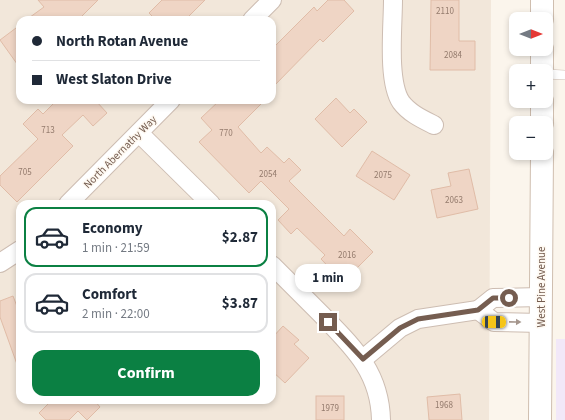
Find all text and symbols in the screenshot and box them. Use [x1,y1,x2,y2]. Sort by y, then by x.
house number: 2110 [436,5,454,18]
north arrow [509,12,553,56]
map controls [509,12,553,160]
text: North Rotan Avenue [56,31,188,52]
house number: 2084 [444,49,462,62]
button: + [509,64,553,108]
text: West Slaton Drive [56,69,172,90]
street label: North Abernathy Way [80,112,160,192]
button: − [509,116,553,160]
house number: 713 [41,124,55,137]
house number: 770 [219,127,233,140]
house number: 705 [18,166,32,179]
house number: 2054 [259,168,277,181]
house number: 2075 [374,169,392,182]
house number: 2063 [445,194,463,207]
text: Economy [82,218,143,239]
icon: car [34,219,70,255]
text: $2.87 [222,227,258,248]
text: 1 min · 21:59 [82,239,150,257]
street label: West Pine Avenue [534,246,549,327]
house number: 2016 [338,249,356,262]
callout: 1 min [295,264,361,292]
text: 1 min [312,269,344,287]
text: Comfort [82,284,137,305]
icon: car [34,285,70,321]
route start [500,289,518,307]
text: $3.87 [222,293,258,314]
text: 2 min · 22:00 [82,305,150,323]
route end [319,313,337,331]
car [482,316,506,328]
one-way arrow [509,319,521,326]
button: Confirm [32,350,260,396]
house number: 1968 [435,399,453,412]
house number: 1979 [321,402,339,415]

